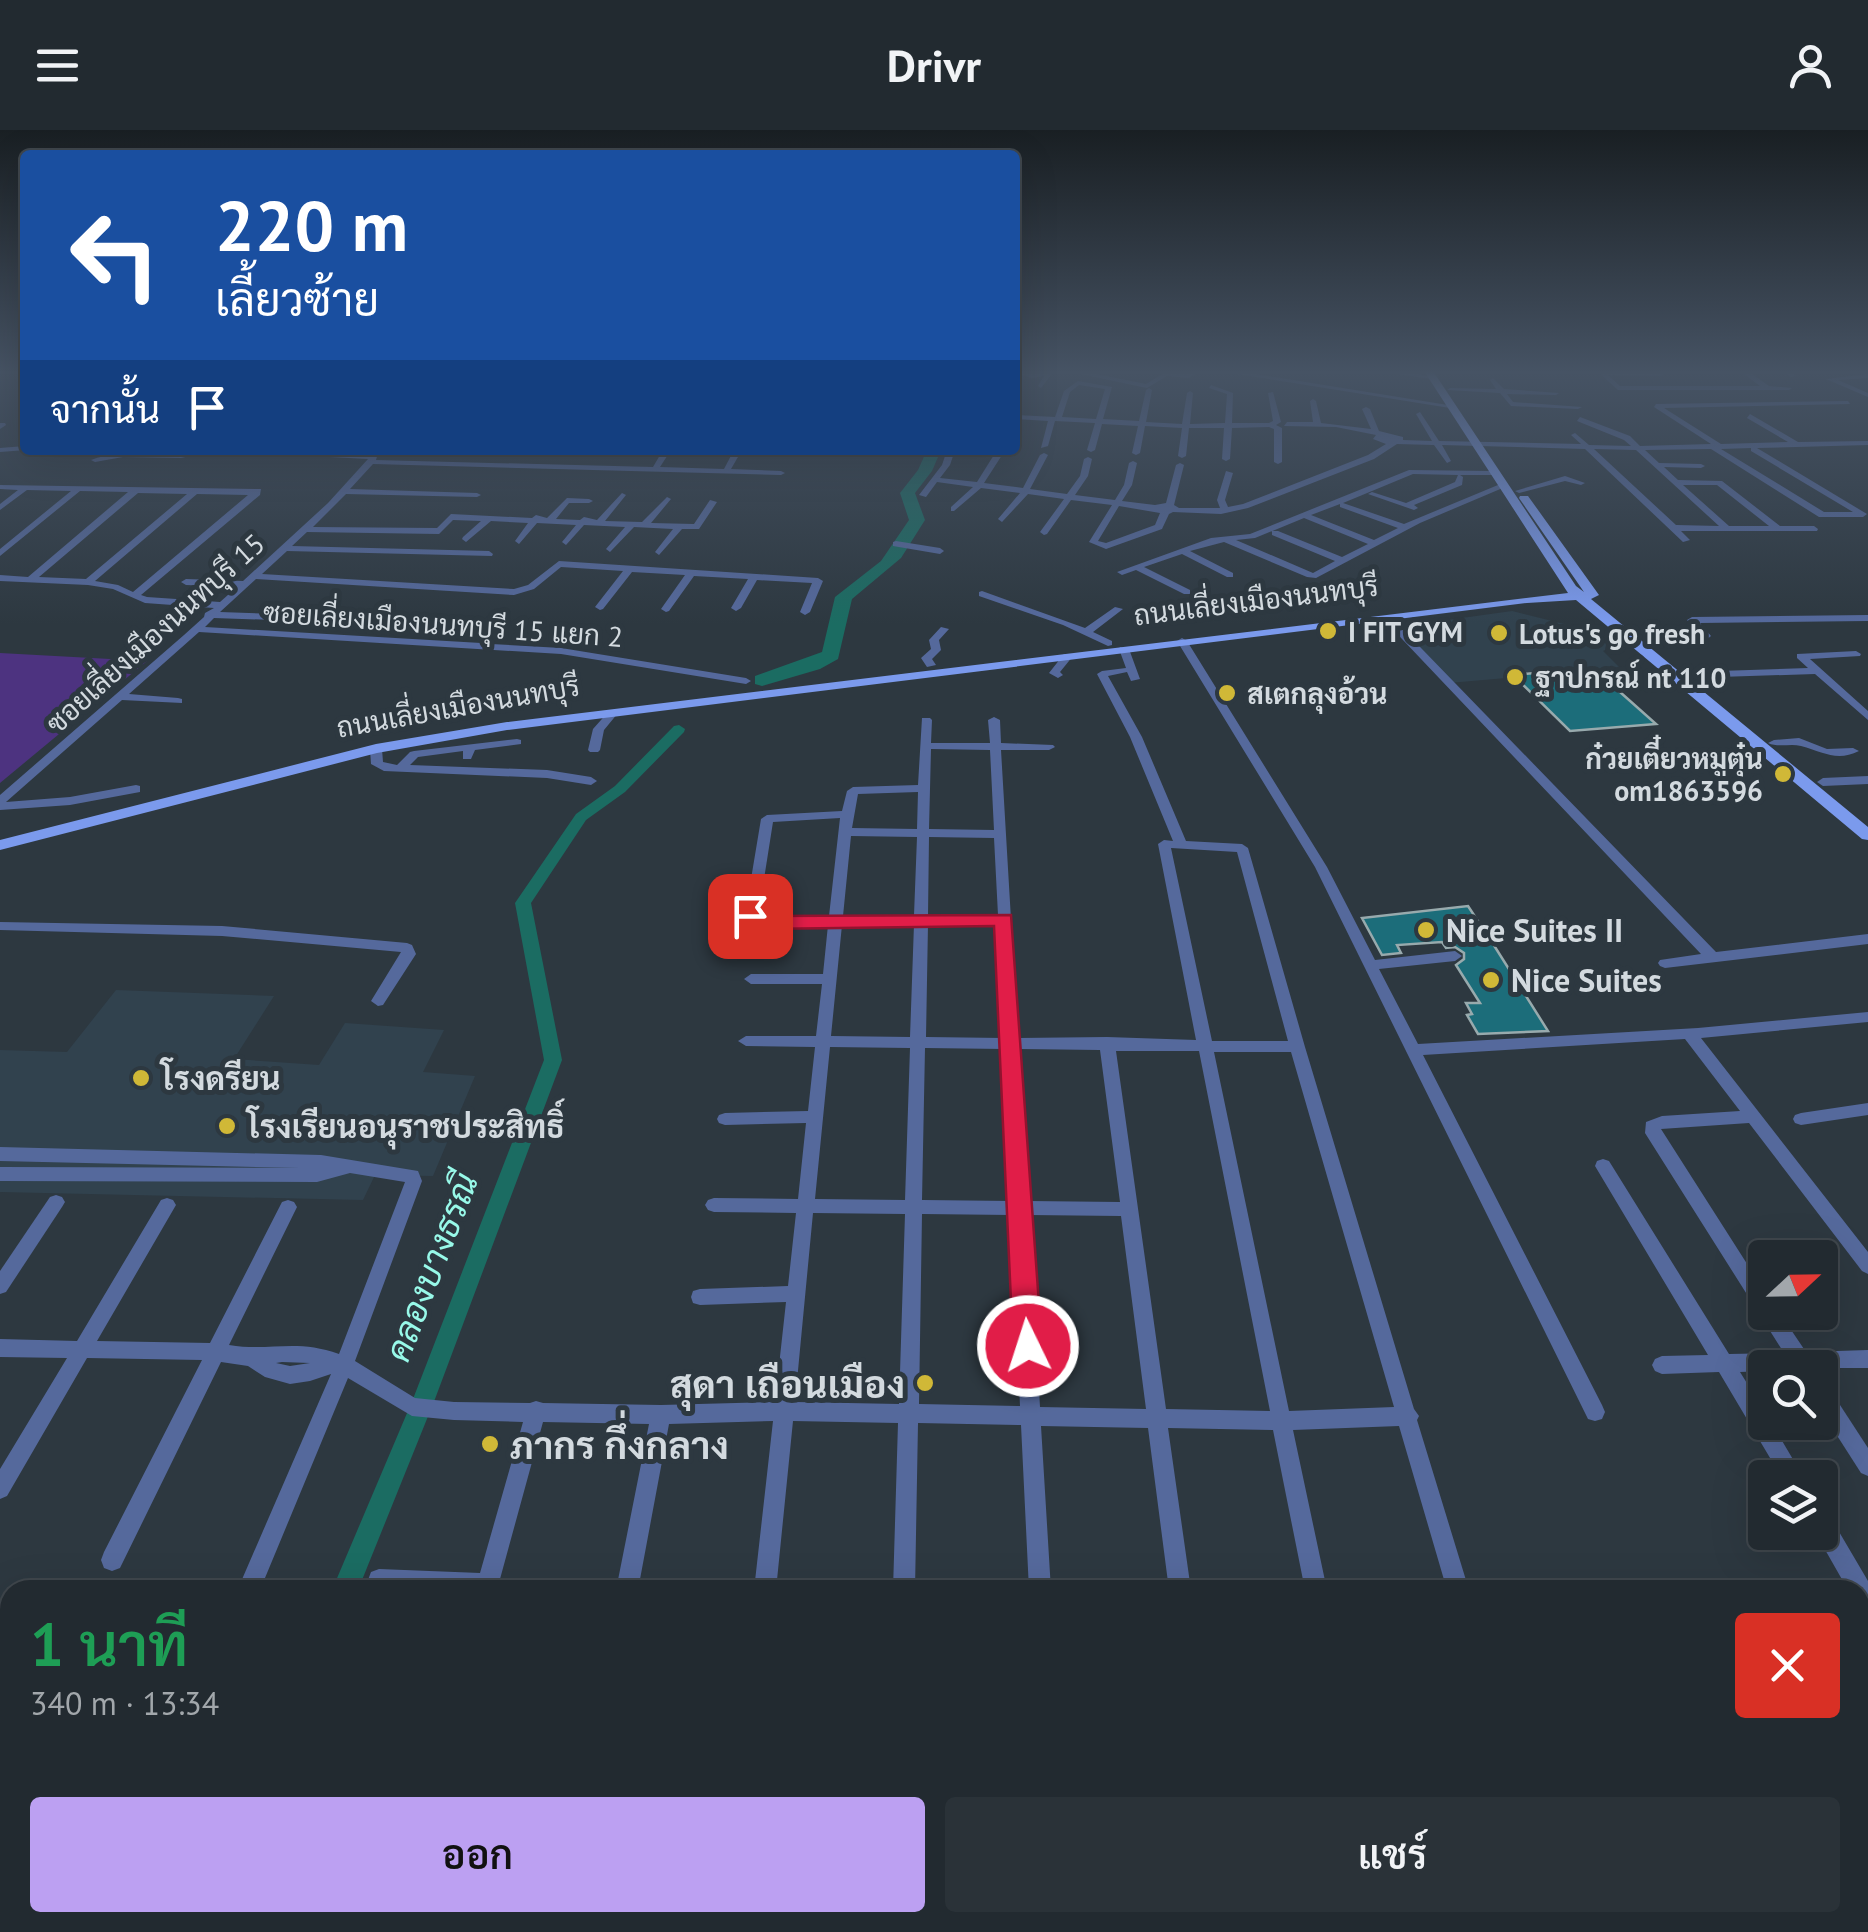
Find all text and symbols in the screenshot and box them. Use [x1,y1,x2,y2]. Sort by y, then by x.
text: Drivr [887,36,981,94]
icon: menu [30,38,85,93]
icon: person [1783,38,1838,93]
text: 220 m [215,180,408,270]
icon: left [50,190,180,320]
text: เลี้ยวซ้าย [215,270,379,328]
icon: arrive [180,380,235,435]
text: จากนั้น [50,384,160,433]
street label: ซอยเลี่ยงเมืองนนทบุรี 15 [34,521,274,743]
street label: ถนนเลี่ยงเมืองนนทบุรี [1131,562,1381,635]
street label: ซอยเลี่ยงเมืองนนทบุรี 15 แยก 2 [262,588,625,657]
place label: I FIT GYM [1348,613,1463,650]
place label: Lotus's go fresh [1519,615,1705,652]
marker: I FIT GYM [1317,620,1339,642]
marker: Lotus's go fresh [1488,622,1510,644]
place label: ฐาปกรณ์ nt 110 [1535,659,1726,697]
street label: ถนนเลี่ยงเมืองนนทบุรี [333,661,583,748]
marker: ฐาปกรณ์ nt 110 [1504,666,1526,688]
place label: สเตกลุงอ้วน [1247,675,1388,714]
marker: สเตกลุงอ้วน [1216,682,1238,704]
place label: ก๋วยเตี๋ยวหมูตุ๋น om1863596 [1585,734,1763,809]
marker: ก๋วยเตี๋ยวหมูตุ๋น om1863596 [1772,763,1794,785]
pin [708,874,793,959]
icon: arrive [723,889,778,944]
place label: Nice Suites II [1446,909,1623,951]
marker: Nice Suites II [1415,919,1437,941]
place label: Nice Suites [1511,959,1662,1001]
marker: Nice Suites [1480,969,1502,991]
place label: โรงดรียน [159,1057,281,1099]
marker: โรงดรียน [130,1067,152,1089]
place label: โรงเรียนอนุราชประสิทธิ์ [245,1098,565,1150]
marker: โรงเรียนอนุราชประสิทธิ์ [216,1115,238,1137]
water label: คลองบางธรณี [374,1164,489,1368]
north arrow [1748,1240,1838,1330]
map controls [1748,1240,1838,1550]
position arrow [976,1294,1080,1398]
button: search [1748,1350,1838,1440]
place label: สุดา เถือนเมือง [670,1359,905,1411]
marker: สุดา เถือนเมือง [914,1372,936,1394]
place label: ภากร กึ่งกลาง [510,1410,729,1469]
marker: ภากร กึ่งกลาง [479,1433,501,1455]
button: layers [1748,1460,1838,1550]
text: 1 นาที [30,1605,188,1683]
button: close [1735,1613,1840,1718]
text: 340 m · 13:34 [30,1682,219,1724]
button: ออก [30,1797,925,1912]
button: แชร์ [945,1797,1840,1912]

